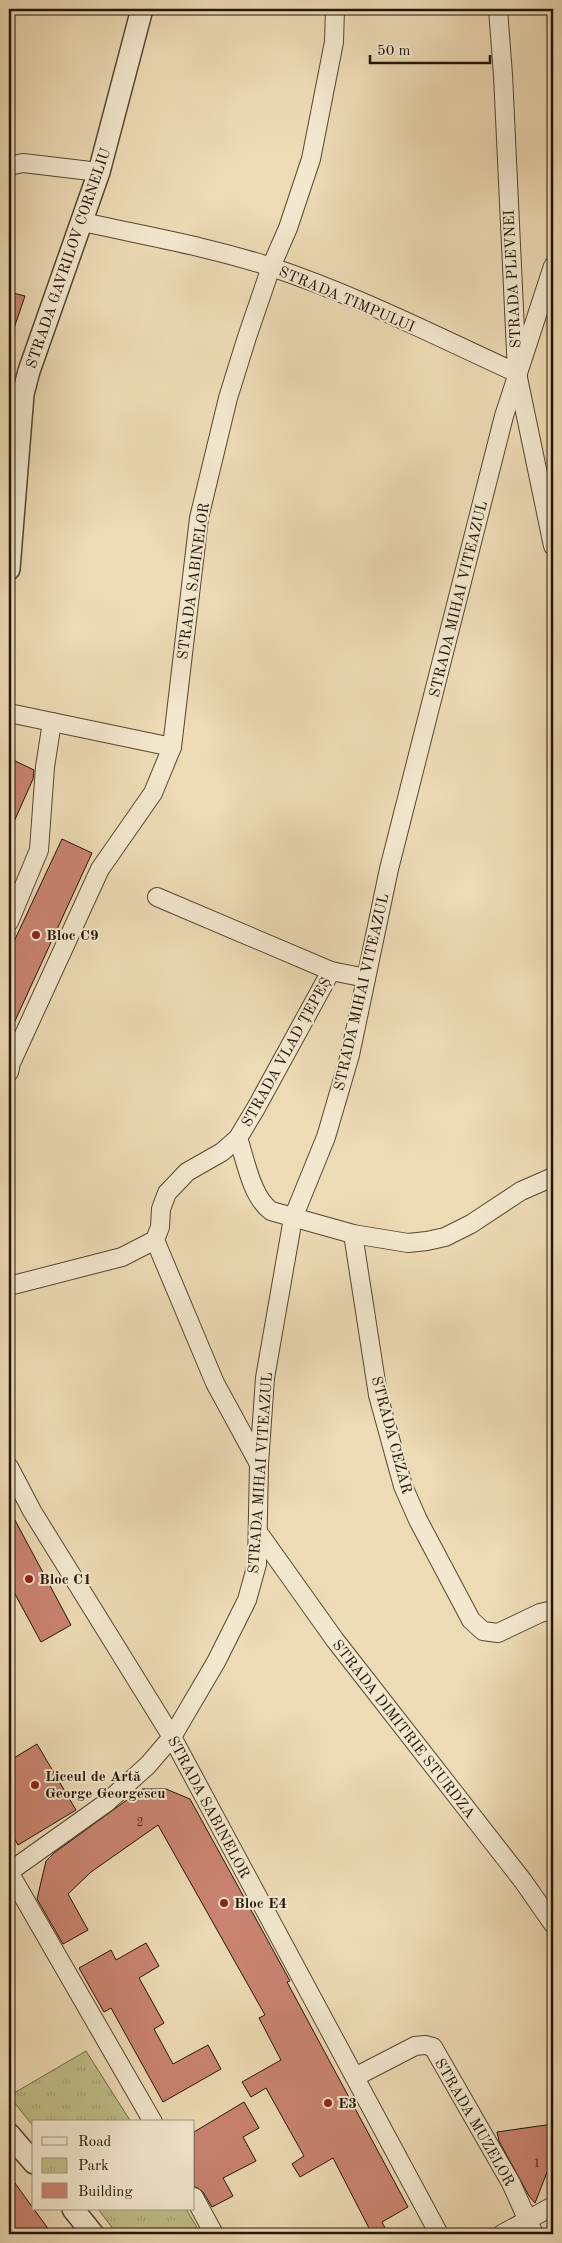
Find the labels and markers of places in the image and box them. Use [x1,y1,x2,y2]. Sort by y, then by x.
marker: Bloc C9 [30,929,42,941]
place label: Bloc C9 [46,929,99,944]
marker: Bloc C1 [23,1573,35,1585]
place label: Bloc C1 [39,1573,92,1588]
place label: Liceul de Artă George Georgescu [45,1770,166,1802]
marker: Liceul de Artă George Georgescu [29,1779,41,1791]
marker: Bloc E4 [218,1897,230,1909]
place label: Bloc E4 [234,1897,287,1912]
marker: E3 [322,2097,334,2109]
place label: E3 [338,2097,357,2112]

